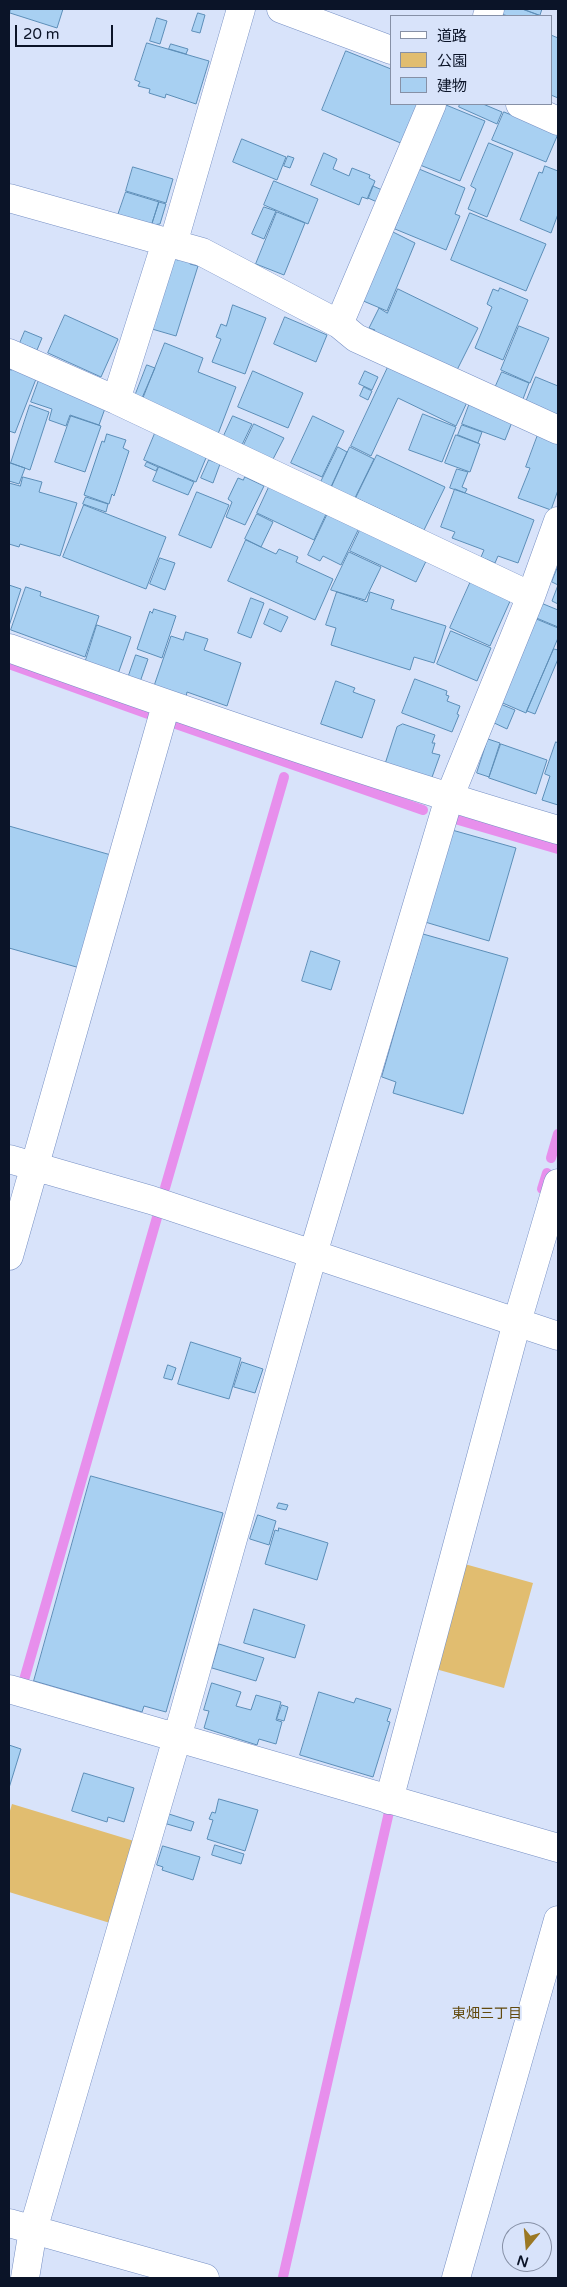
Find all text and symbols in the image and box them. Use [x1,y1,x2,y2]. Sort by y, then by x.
scale bar [18,15,115,47]
legend [390,15,552,105]
text: 20 m [23,25,60,43]
text: 道路 [437,27,467,45]
text: 公園 [437,52,467,70]
text: 建物 [437,77,467,95]
district label: 東畑三丁目 [452,2006,522,2022]
north arrow [502,2222,552,2272]
text: N [515,2251,531,2271]

